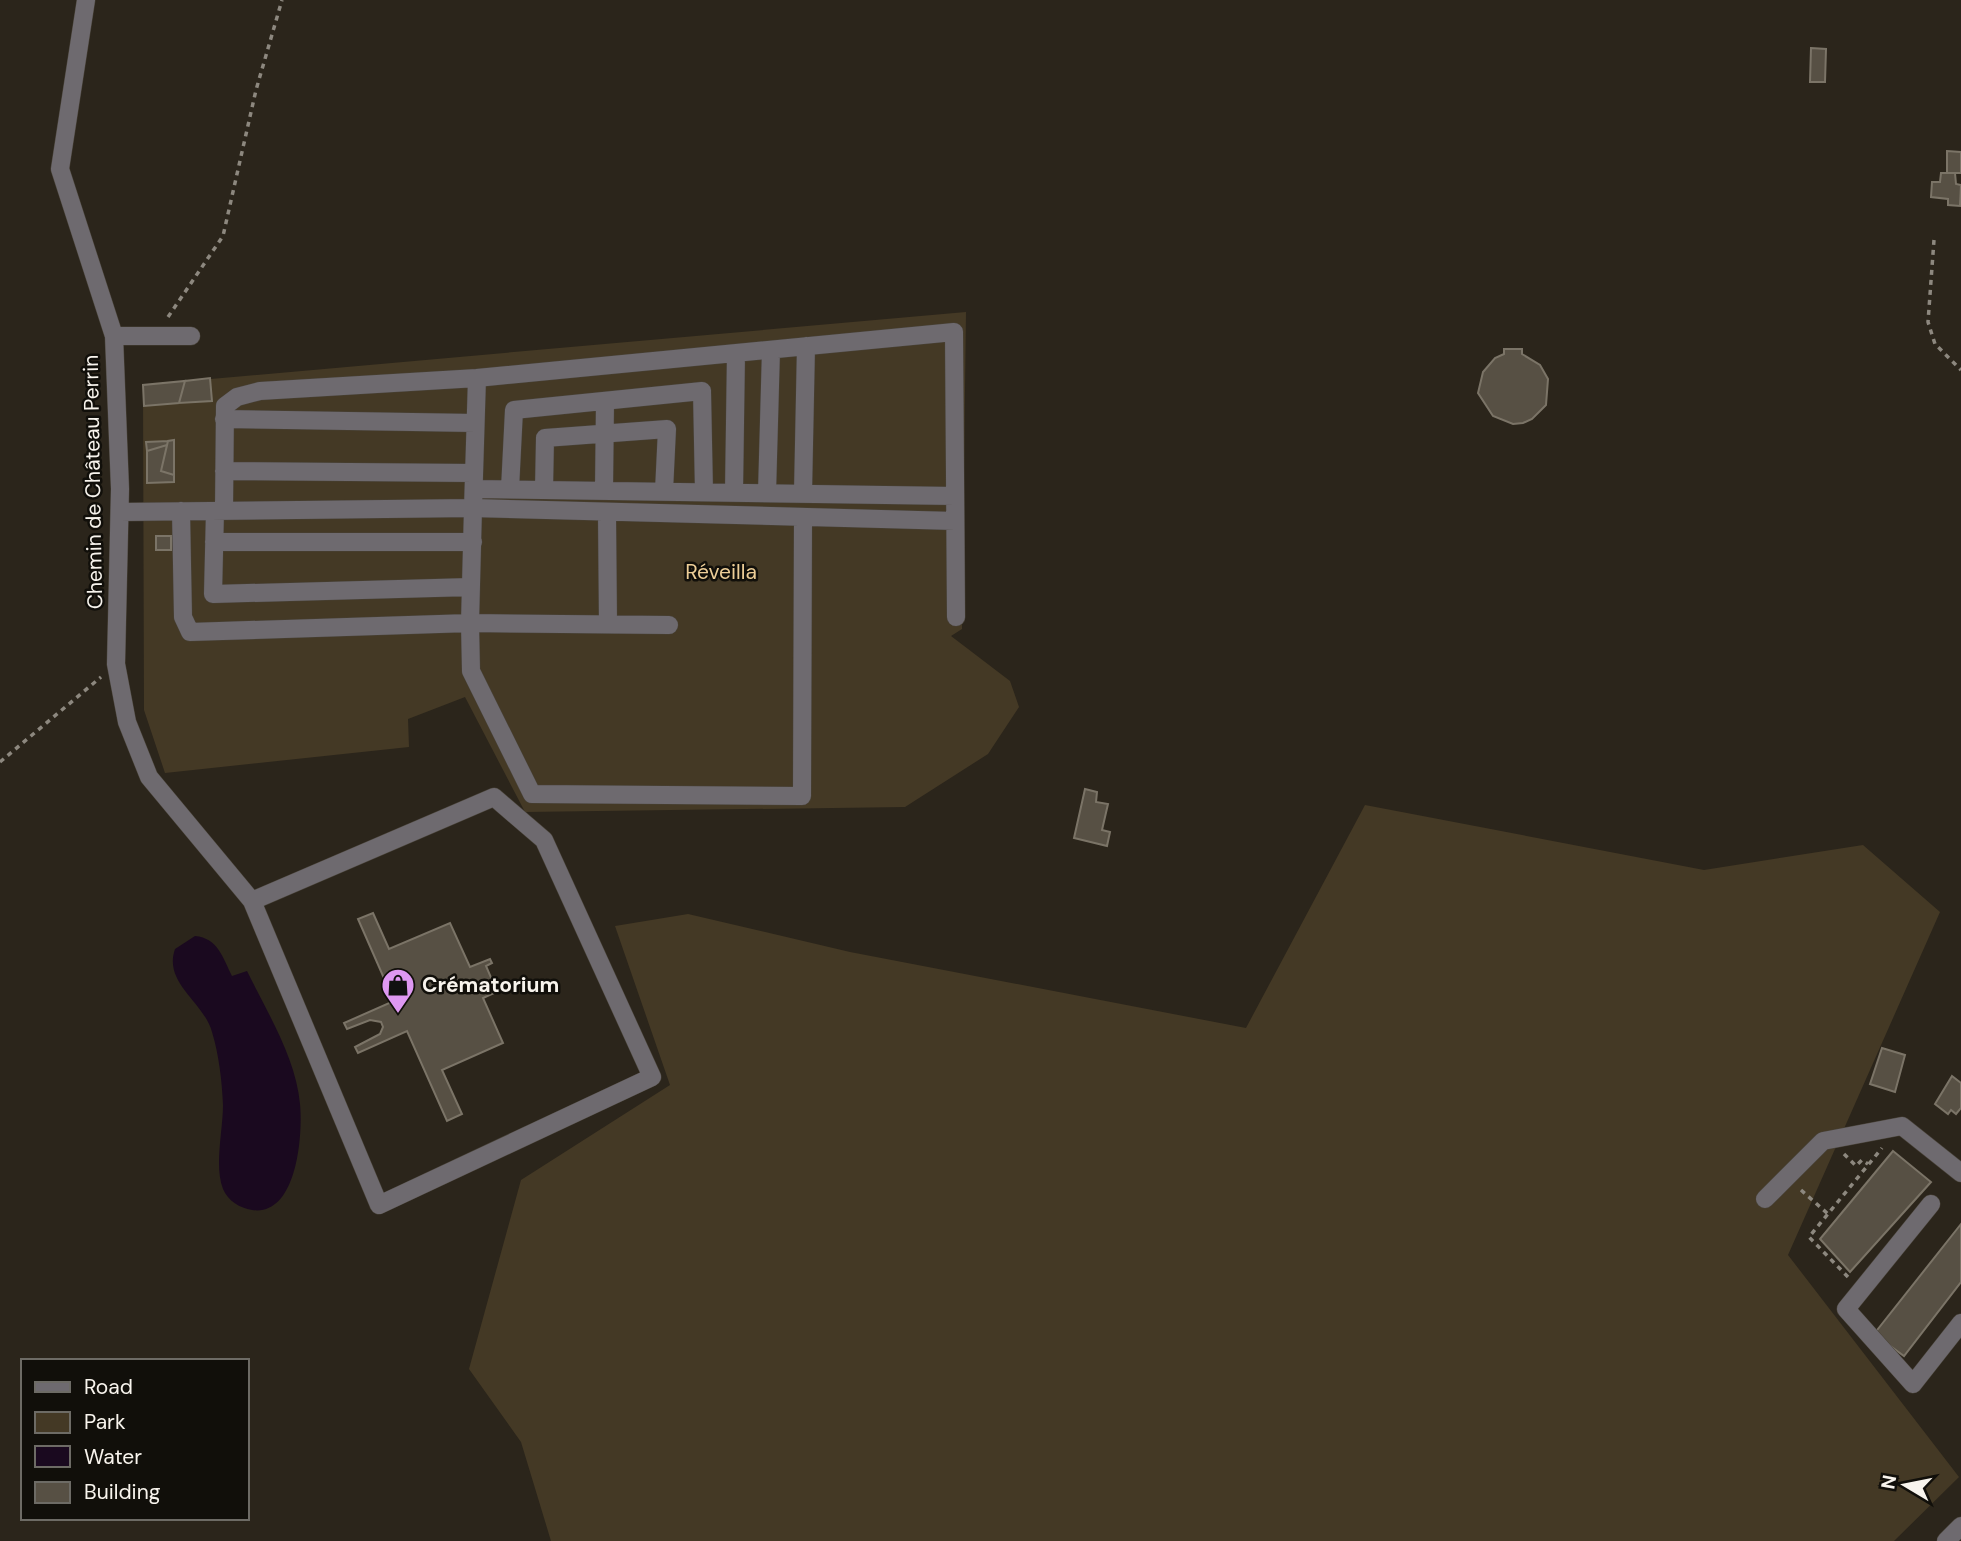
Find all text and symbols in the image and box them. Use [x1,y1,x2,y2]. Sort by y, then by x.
street label: Chemin de Château Perrin [77,355,109,609]
park label: Réveilla [685,558,757,586]
shop icon: Crématorium [379,966,417,1015]
place label: Crématorium [422,971,559,999]
legend [21,1359,248,1520]
text: Road [84,1373,133,1401]
text: Park [84,1408,126,1436]
text: Water [84,1443,142,1471]
north arrow [1870,1450,1940,1520]
text: N [1875,1473,1902,1491]
text: Building [84,1478,161,1506]

